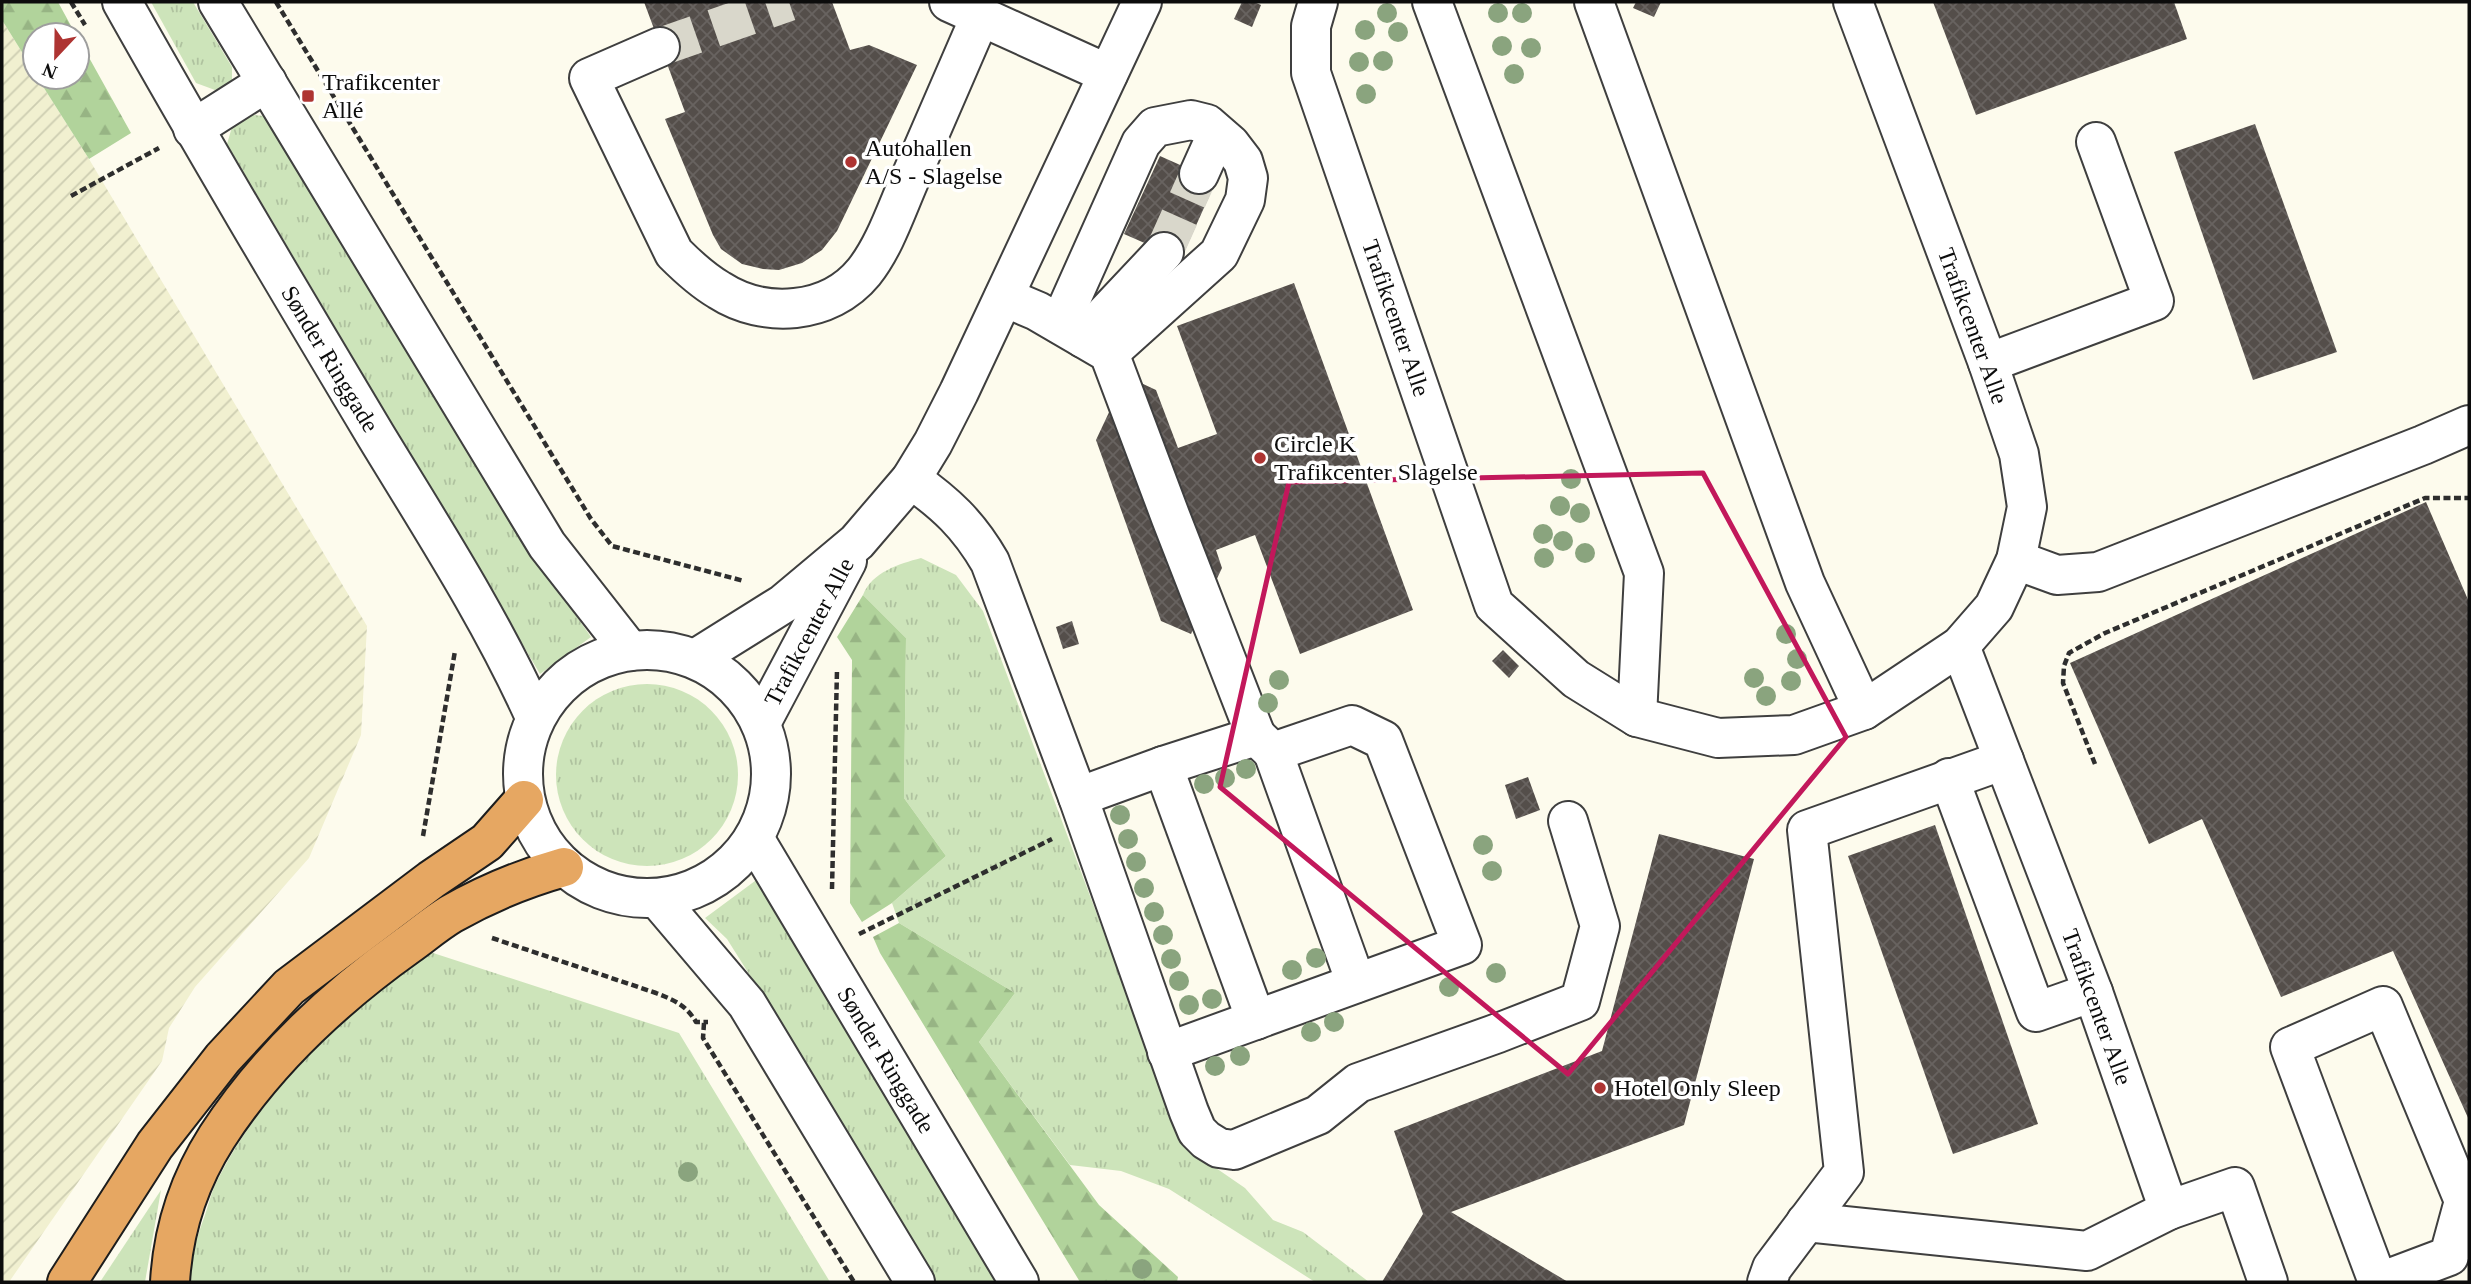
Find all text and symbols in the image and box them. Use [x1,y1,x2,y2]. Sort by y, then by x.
north arrow [21,21,91,91]
text: N [39,59,60,84]
place label: Trafikcenter Allé [322,69,440,123]
marker: Trafikcenter Allé [300,88,316,104]
place label: Autohallen A/S - Slagelse [865,135,1002,189]
marker: Autohallen A/S - Slagelse [843,154,859,170]
street label: Trafikcenter Alle [1357,236,1435,400]
street label: Trafikcenter Alle [1933,245,2013,407]
street label: Sønder Ringgade [276,281,384,437]
place label: Circle K Trafikcenter Slagelse [1274,431,1478,485]
marker: Circle K Trafikcenter Slagelse [1252,450,1268,466]
street label: Trafikcenter Alle [759,554,859,710]
street label: Trafikcenter Alle [2057,926,2137,1088]
street label: Sønder Ringgade [832,982,940,1138]
place label: Hotel Only Sleep [1614,1075,1781,1101]
marker: Hotel Only Sleep [1592,1080,1608,1096]

